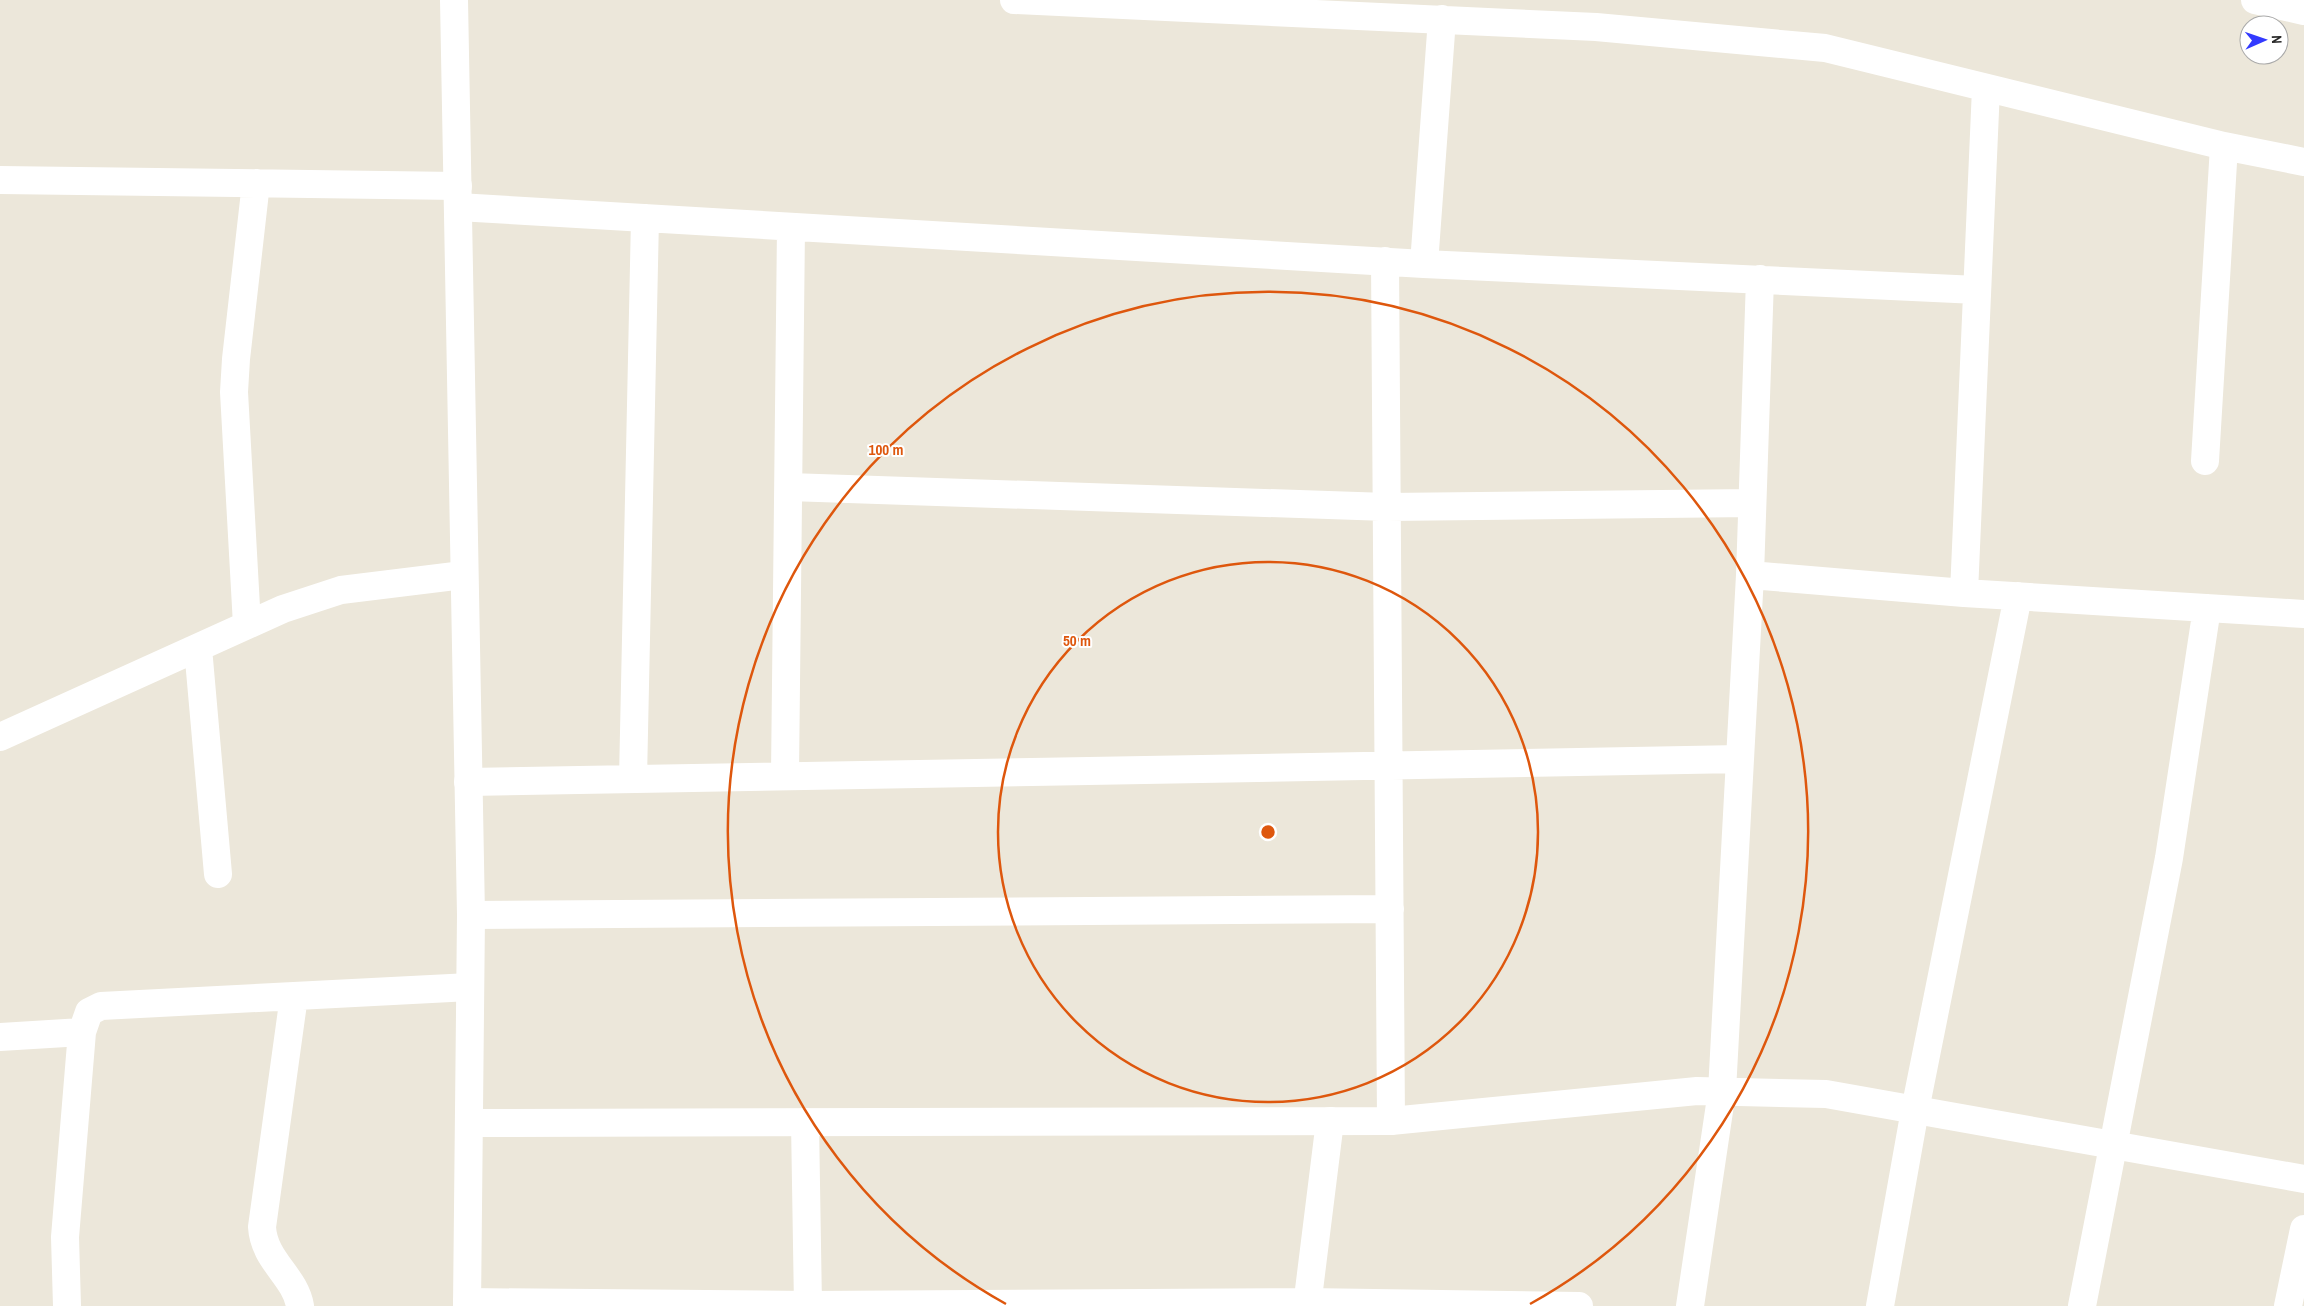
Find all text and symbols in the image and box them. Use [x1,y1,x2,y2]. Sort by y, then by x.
north arrow [2239,15,2289,65]
text: N [2268,35,2286,44]
text: 100 m [869,439,903,460]
text: 50 m [1063,630,1091,651]
centre of rings [1259,823,1277,841]

